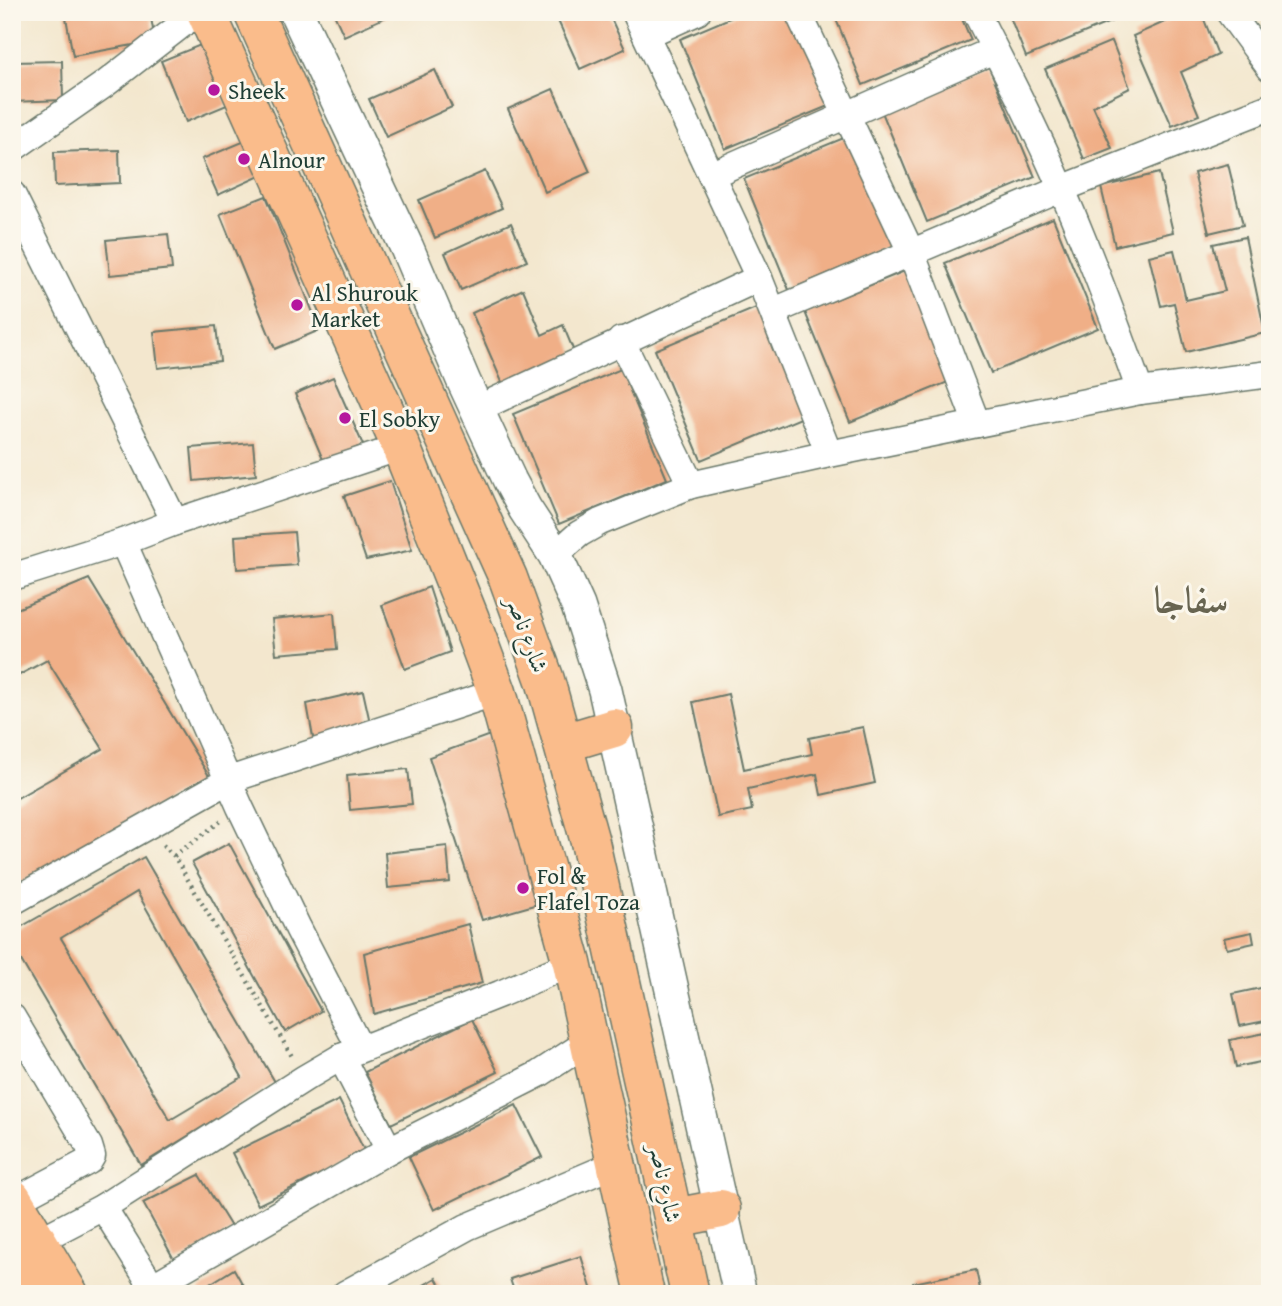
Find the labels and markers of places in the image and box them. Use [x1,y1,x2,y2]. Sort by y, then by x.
place label: Sheek [228,74,286,107]
marker: Sheek [206,82,222,98]
place label: Alnour [258,143,326,176]
marker: Alnour [236,151,252,167]
place label: Al Shurouk Market [311,276,418,335]
marker: Al Shurouk Market [289,297,305,313]
place label: El Sobky [359,402,441,435]
marker: El Sobky [337,410,353,426]
place label: Fol & Flafel Toza [537,859,640,918]
marker: Fol & Flafel Toza [515,880,531,896]

